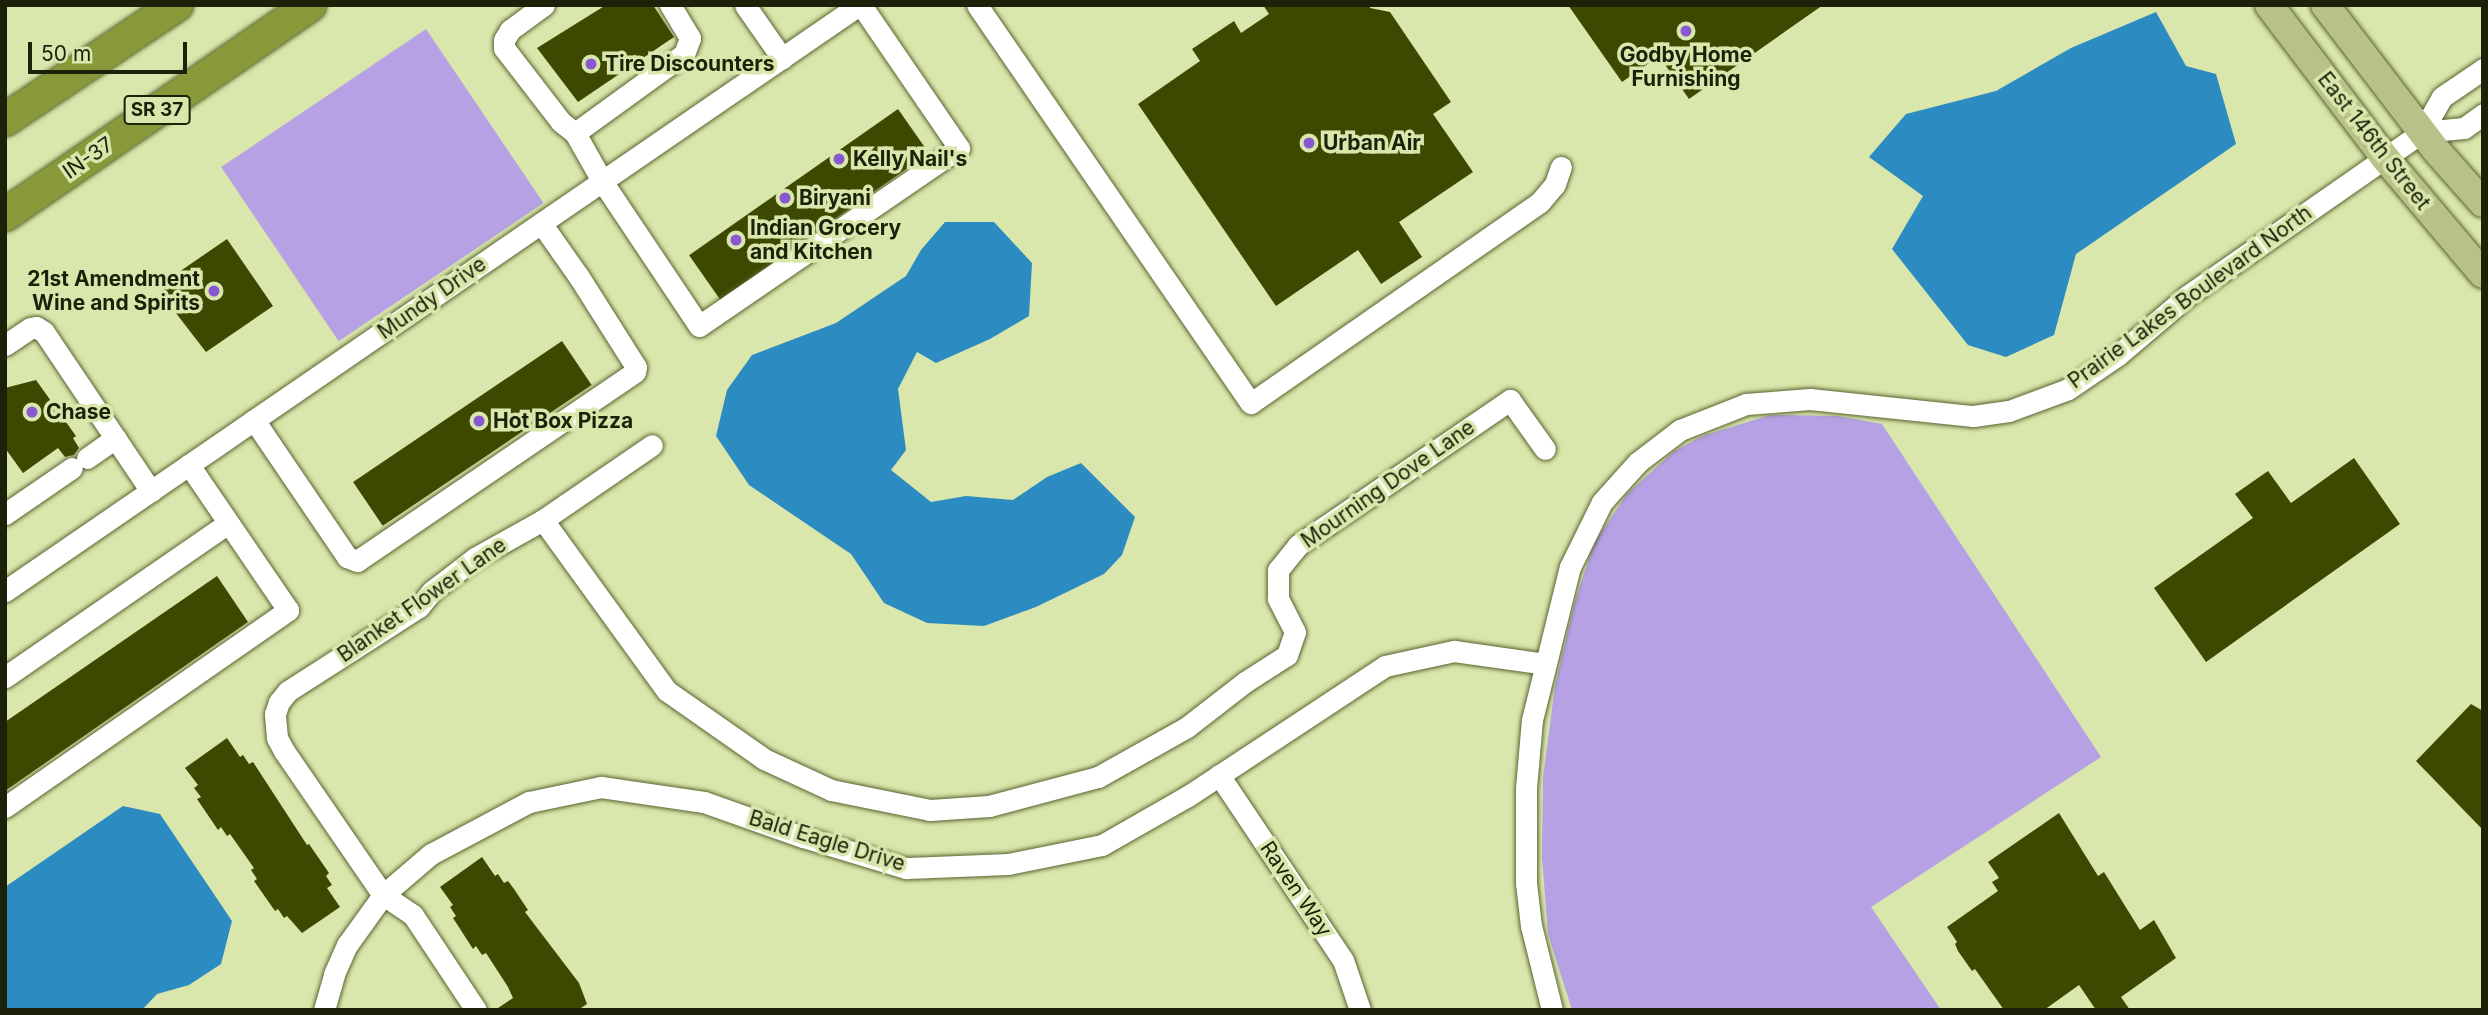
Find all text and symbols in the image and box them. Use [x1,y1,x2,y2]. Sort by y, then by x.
marker: Godby Home Furnishing [1678,23,1694,39]
scale bar [32,28,191,72]
text: 50 m [41,41,91,66]
place label: Godby Home Furnishing [1620,42,1752,92]
place label: Tire Discounters [605,51,775,77]
marker: Tire Discounters [583,56,599,72]
street label: East 146th Street [2312,67,2436,215]
road number: SR 37 [122,94,192,125]
place label: Urban Air [1323,130,1421,156]
street label: IN-37 [58,132,118,184]
marker: Urban Air [1301,135,1317,151]
place label: Kelly Nail's [853,146,967,172]
marker: Kelly Nail's [831,151,847,167]
place label: Biryani [799,185,871,211]
marker: Biryani [777,190,793,206]
street label: Prairie Lakes Boulevard North [2063,200,2317,394]
place label: Indian Grocery and Kitchen [750,215,901,265]
marker: Indian Grocery and Kitchen [728,232,744,248]
street label: Mundy Drive [373,251,491,345]
place label: 21st Amendment Wine and Spirits [27,266,200,316]
marker: 21st Amendment Wine and Spirits [206,283,222,299]
place label: Chase [46,399,111,425]
marker: Chase [24,404,40,420]
place label: Hot Box Pizza [493,408,633,434]
marker: Hot Box Pizza [471,413,487,429]
street label: Mourning Dove Lane [1296,415,1480,553]
street label: Blanket Flower Lane [333,532,511,668]
street label: Bald Eagle Drive [746,805,908,877]
street label: Raven Way [1255,836,1337,942]

